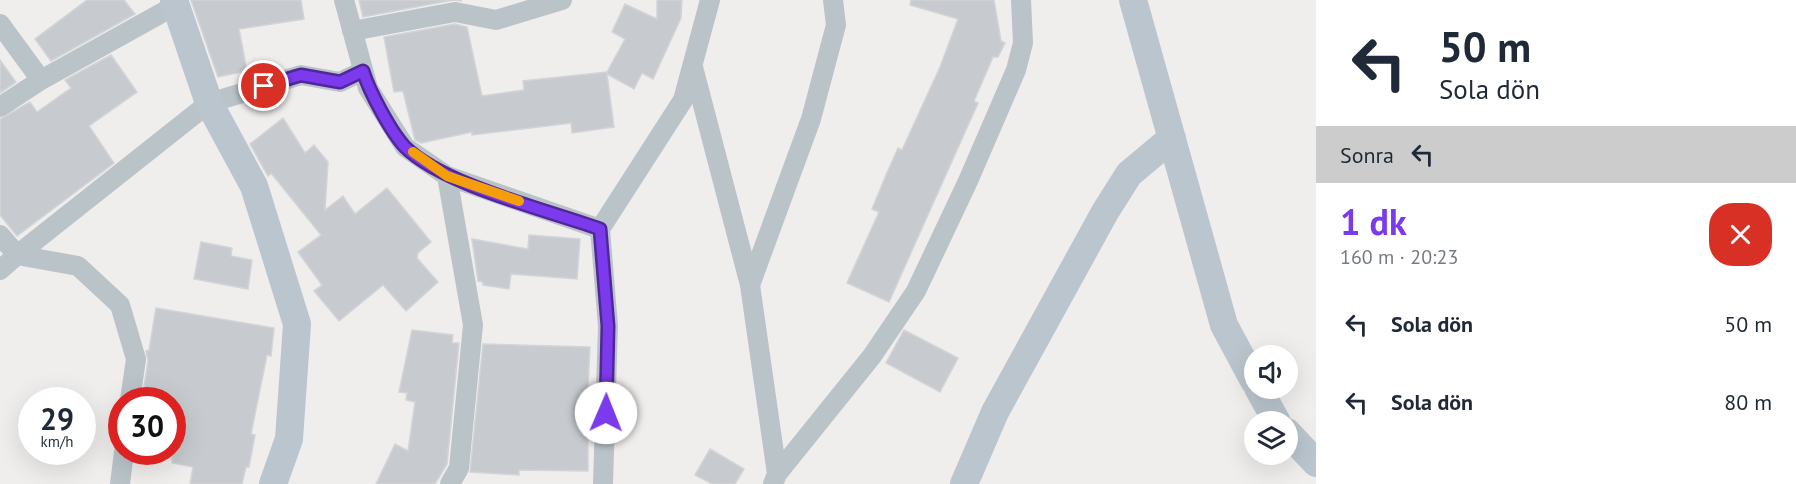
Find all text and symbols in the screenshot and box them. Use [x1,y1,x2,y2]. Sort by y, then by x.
text: 50 m [1439,19,1531,74]
icon: left [1340,24,1418,102]
pin [238,60,289,111]
icon: arrive [247,69,280,102]
text: Sola dön [1439,72,1540,106]
icon: left [1406,138,1439,171]
text: Sonra [1340,141,1394,169]
text: 1 dk [1340,198,1407,245]
button: close [1709,203,1772,266]
text: 160 m · 20:23 [1340,244,1458,270]
icon: left [1340,308,1373,341]
text: Sola dön [1391,310,1473,338]
text: 50 m [1724,310,1772,338]
map controls [1244,345,1298,465]
button: sound [1244,345,1298,399]
position arrow [574,381,638,445]
icon: left [1340,386,1373,419]
speed limit sign: 30 [108,387,186,465]
text: Sola dön [1391,388,1473,416]
text: 80 m [1724,388,1772,416]
text: 29 [40,399,74,438]
button: layers [1244,411,1298,465]
text: km/h [41,432,73,451]

